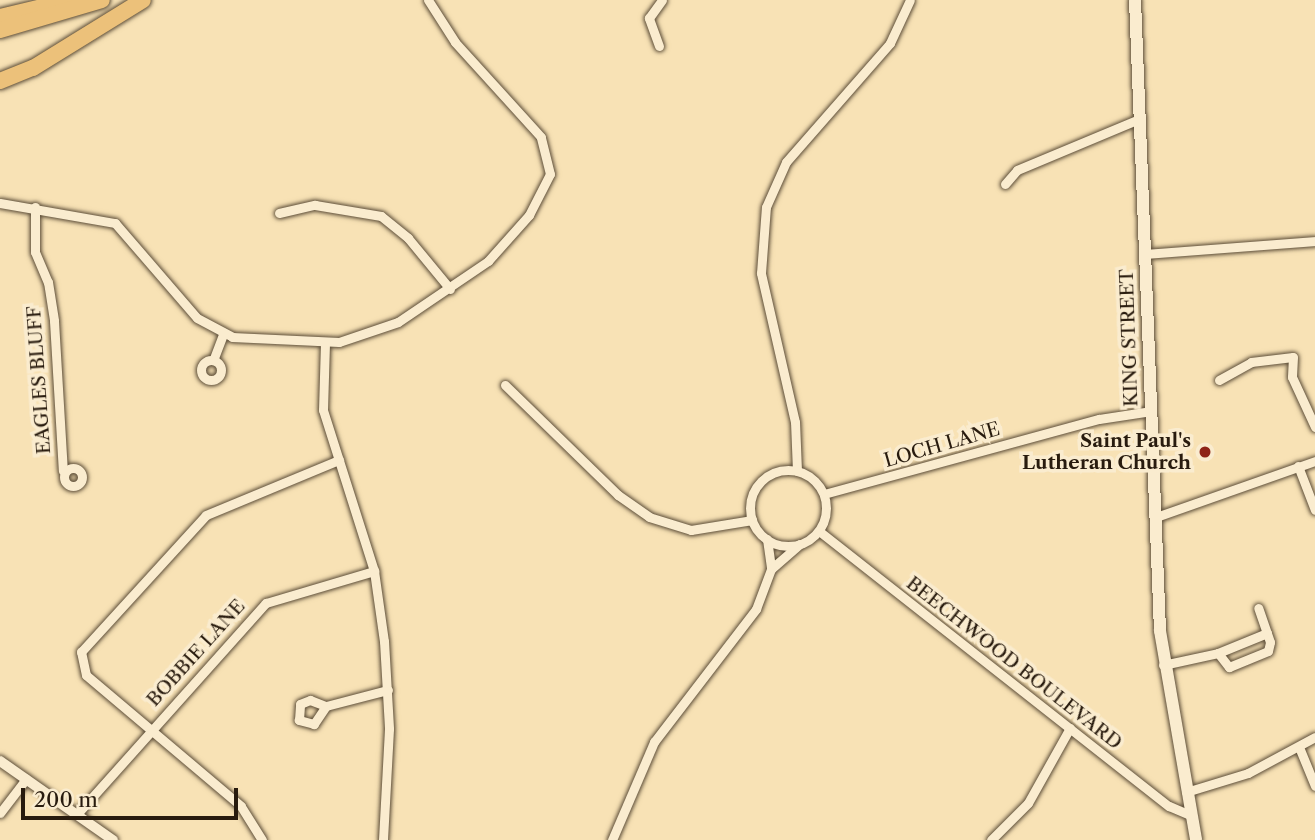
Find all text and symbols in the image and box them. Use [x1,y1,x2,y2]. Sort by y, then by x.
street label: KING STREET [1115,269,1143,407]
street label: EAGLES BLUFF [22,305,56,455]
street label: LOCH LANE [881,418,1003,472]
place label: Saint Paul's Lutheran Church [1022,430,1191,474]
marker: Saint Paul's Lutheran Church [1197,444,1213,460]
street label: BEECHWOOD BOULEVARD [902,572,1126,754]
street label: BOBBIE LANE [142,595,250,711]
scale bar [24,774,242,818]
text: 200 m [34,787,98,812]

